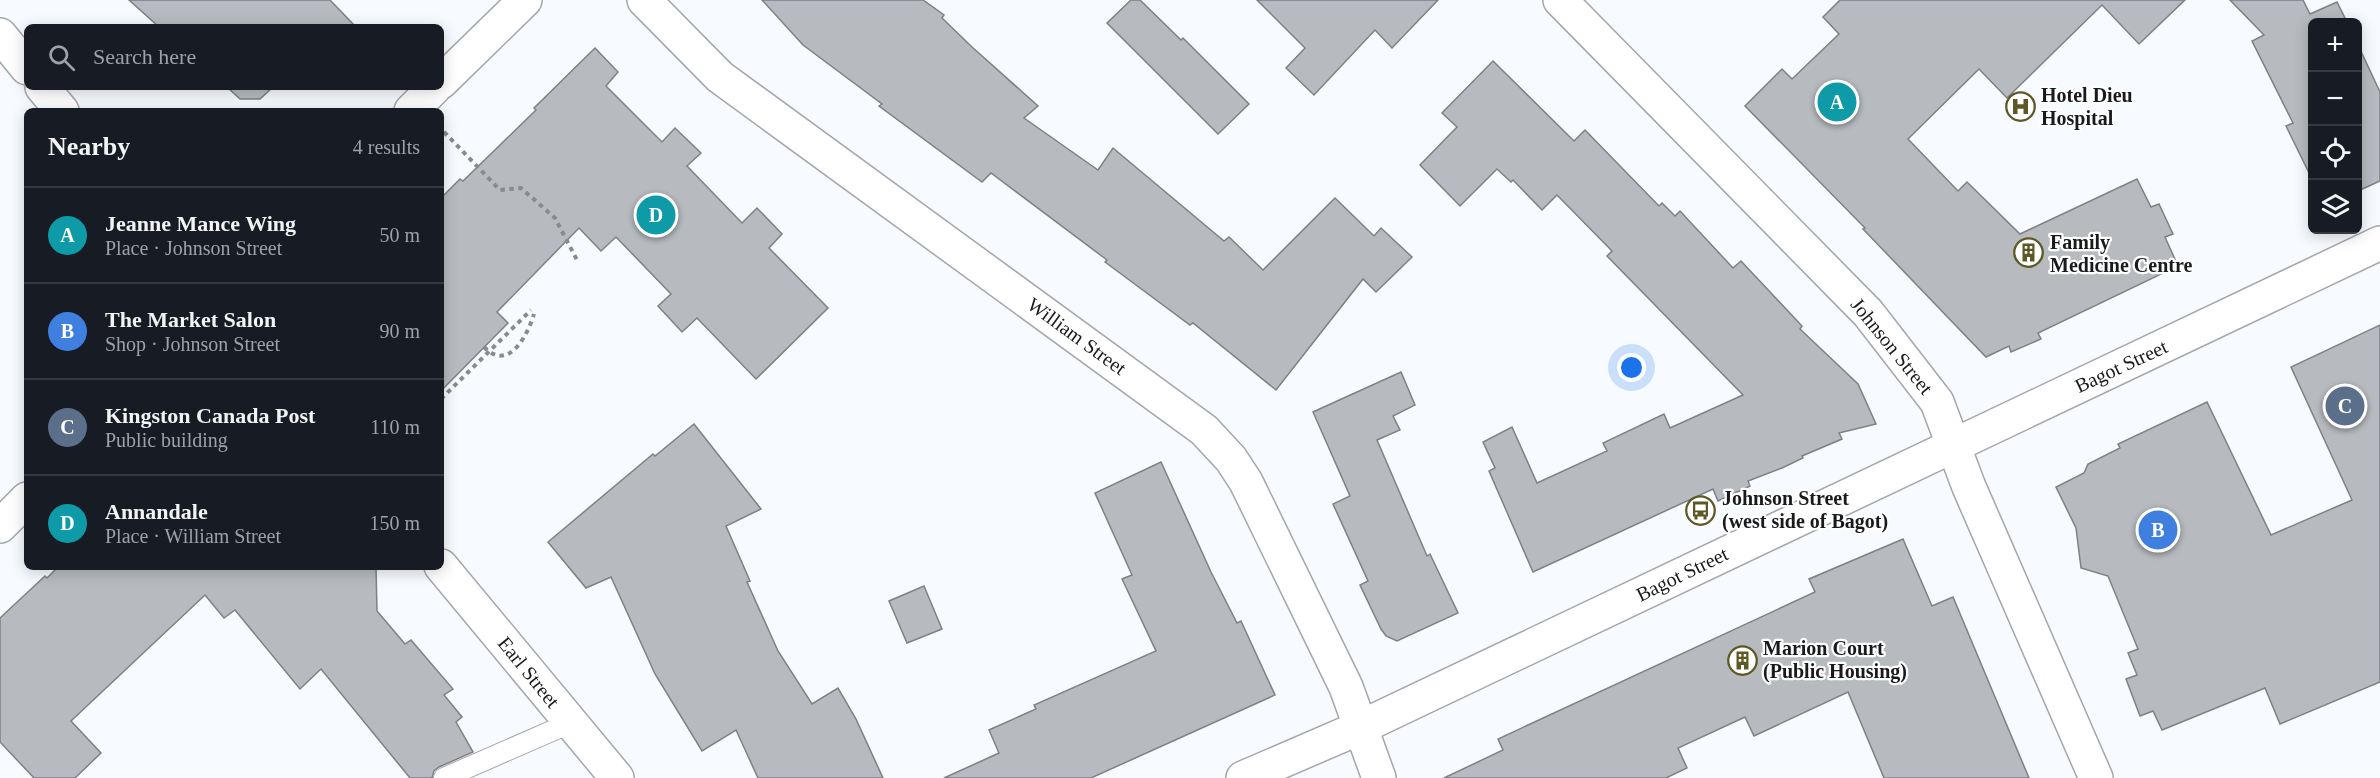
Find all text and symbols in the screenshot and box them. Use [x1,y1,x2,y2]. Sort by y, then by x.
map controls [2308,18,2362,234]
button: + [2308,18,2362,72]
search box [24,24,444,90]
icon: search [45,41,78,74]
text: Search here [93,44,196,69]
button: − [2308,72,2362,126]
pin: A [1818,80,1856,124]
place label: Hotel Dieu Hospital [2041,84,2133,130]
hospital icon: Hotel Dieu Hospital [2004,90,2036,122]
button: locate [2308,126,2362,180]
text: Nearby [48,132,130,161]
text: 4 results [353,136,420,158]
button: layers [2308,180,2362,234]
pin: D [636,192,676,238]
text: Jeanne Mance Wing [105,211,296,236]
text: A [60,224,75,246]
text: 50 m [379,224,420,246]
place label: Family Medicine Centre [2050,231,2192,276]
text: Place · Johnson Street [105,237,282,259]
building icon: Family Medicine Centre [2013,237,2045,269]
street label: William Street [1023,293,1131,379]
street label: Johnson Street [1847,294,1938,399]
text: The Market Salon [105,307,276,332]
text: B [61,320,74,342]
text: 90 m [379,320,420,342]
text: Shop · Johnson Street [105,333,280,355]
street label: Bagot Street [2071,335,2172,398]
your location [1617,353,1646,382]
pin: C [2326,384,2364,428]
text: Kingston Canada Post [105,403,315,428]
text: C [60,416,75,438]
text: 110 m [370,416,420,438]
text: Public building [105,429,228,451]
place label: Johnson Street (west side of Bagot) [1722,487,1888,533]
bus stop icon: Johnson Street (west side of Bagot) [1685,494,1717,526]
text: Annandale [105,499,208,524]
pin: B [2138,508,2178,552]
text: D [60,512,75,534]
text: 150 m [369,512,420,534]
text: Place · William Street [105,525,281,547]
street label: Bagot Street [1632,542,1732,607]
street label: Earl Street [494,632,565,712]
place label: Marion Court (Public Housing) [1763,637,1907,683]
building icon: Marion Court (Public Housing) [1726,644,1758,676]

